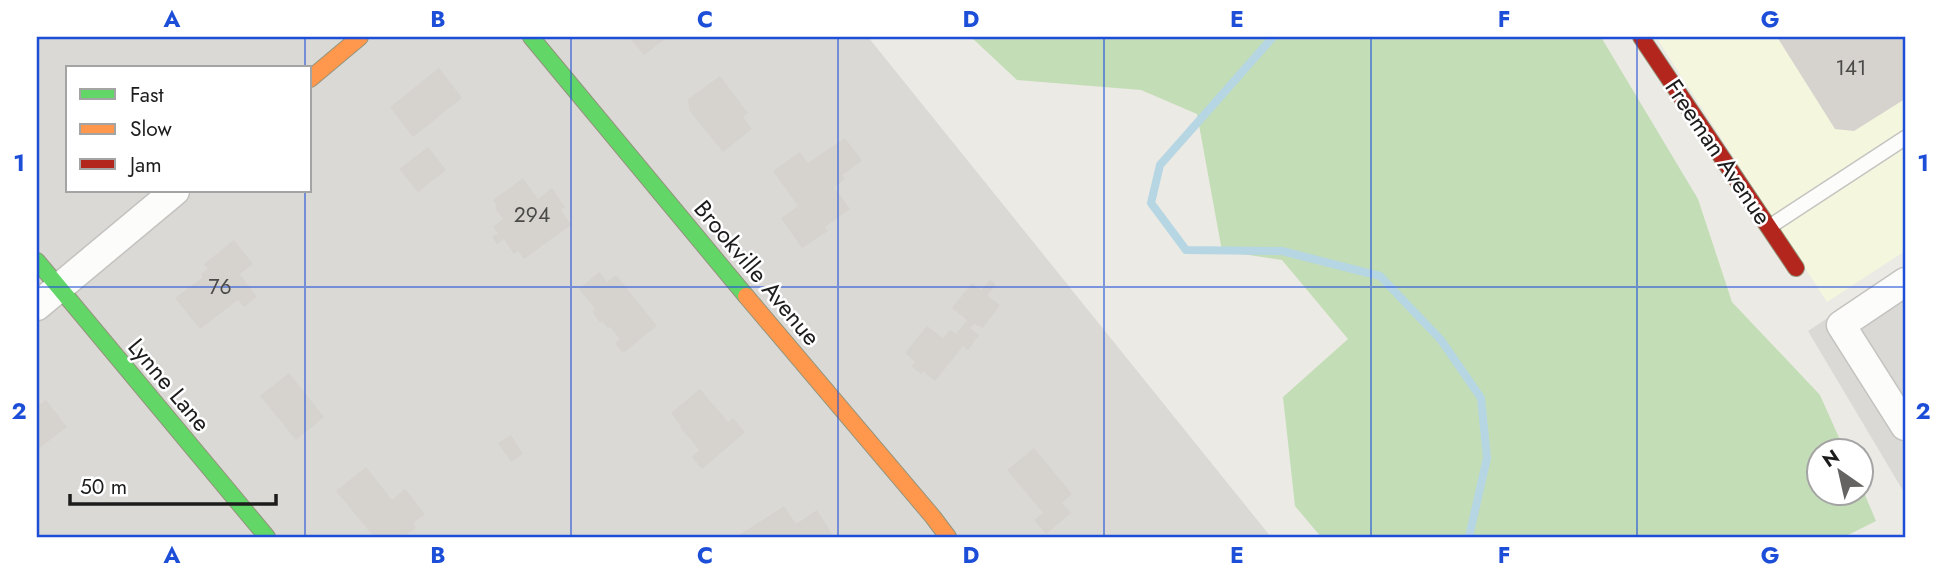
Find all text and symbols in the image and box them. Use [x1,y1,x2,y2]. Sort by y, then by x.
text: A [163,2,181,36]
text: B [430,2,446,36]
text: C [697,2,713,36]
text: D [963,2,980,36]
text: E [1230,2,1244,36]
text: F [1498,2,1510,36]
text: G [1761,2,1779,36]
house number: 141 [1835,53,1867,83]
legend [66,66,312,192]
street label: Freeman Avenue [1657,72,1780,232]
text: Fast [130,80,163,110]
text: Slow [130,114,172,144]
text: 1 [13,146,25,180]
text: 1 [1917,146,1929,180]
text: Jam [127,150,162,180]
street label: Brookville Avenue [686,192,829,353]
house number: 294 [514,200,550,230]
house number: 76 [208,272,232,302]
street label: Lynne Lane [120,330,219,439]
text: 2 [11,394,27,428]
text: 2 [1915,394,1931,428]
north arrow [1806,438,1876,508]
text: N [1817,443,1845,474]
scale bar [70,462,276,506]
text: 50 m [80,472,127,502]
text: A [163,538,181,572]
text: B [430,538,446,572]
text: C [697,538,713,572]
text: D [963,538,980,572]
text: E [1230,538,1244,572]
text: F [1498,538,1510,572]
text: G [1761,538,1779,572]

